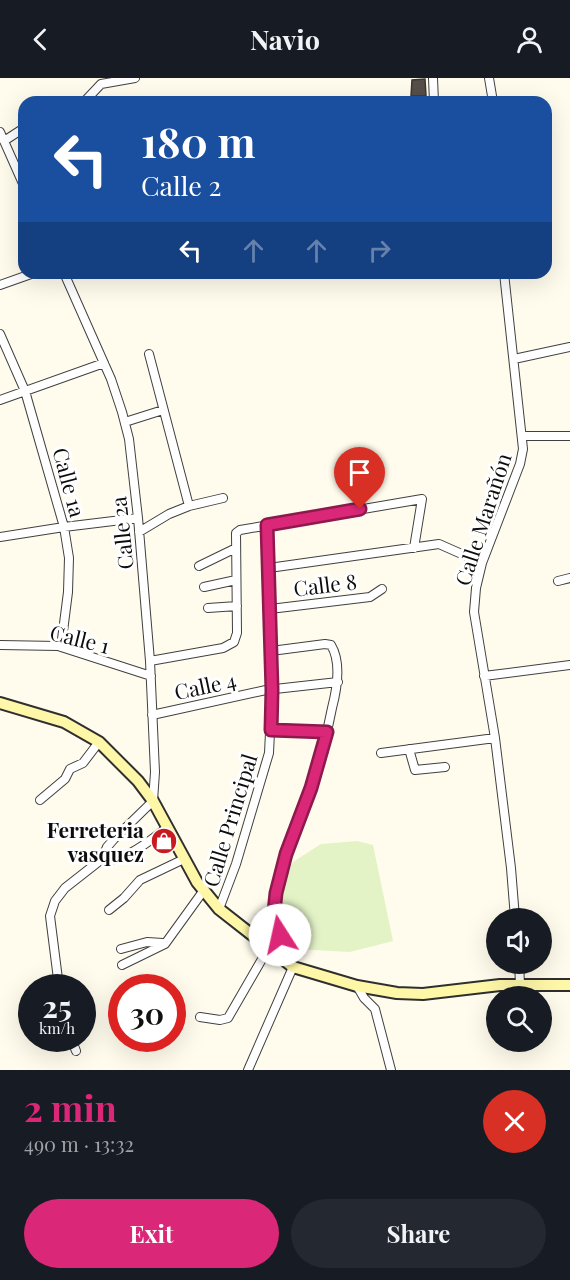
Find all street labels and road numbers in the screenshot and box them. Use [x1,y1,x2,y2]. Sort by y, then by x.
street label: Calle 1a [47,444,93,520]
street label: Calle Marañón [447,449,517,589]
street label: Calle 2a [103,495,139,571]
street label: Calle 8 [292,566,358,602]
street label: Calle 1 [47,617,113,659]
street label: Calle 4 [172,665,238,705]
street label: Calle Principal [195,750,263,890]

